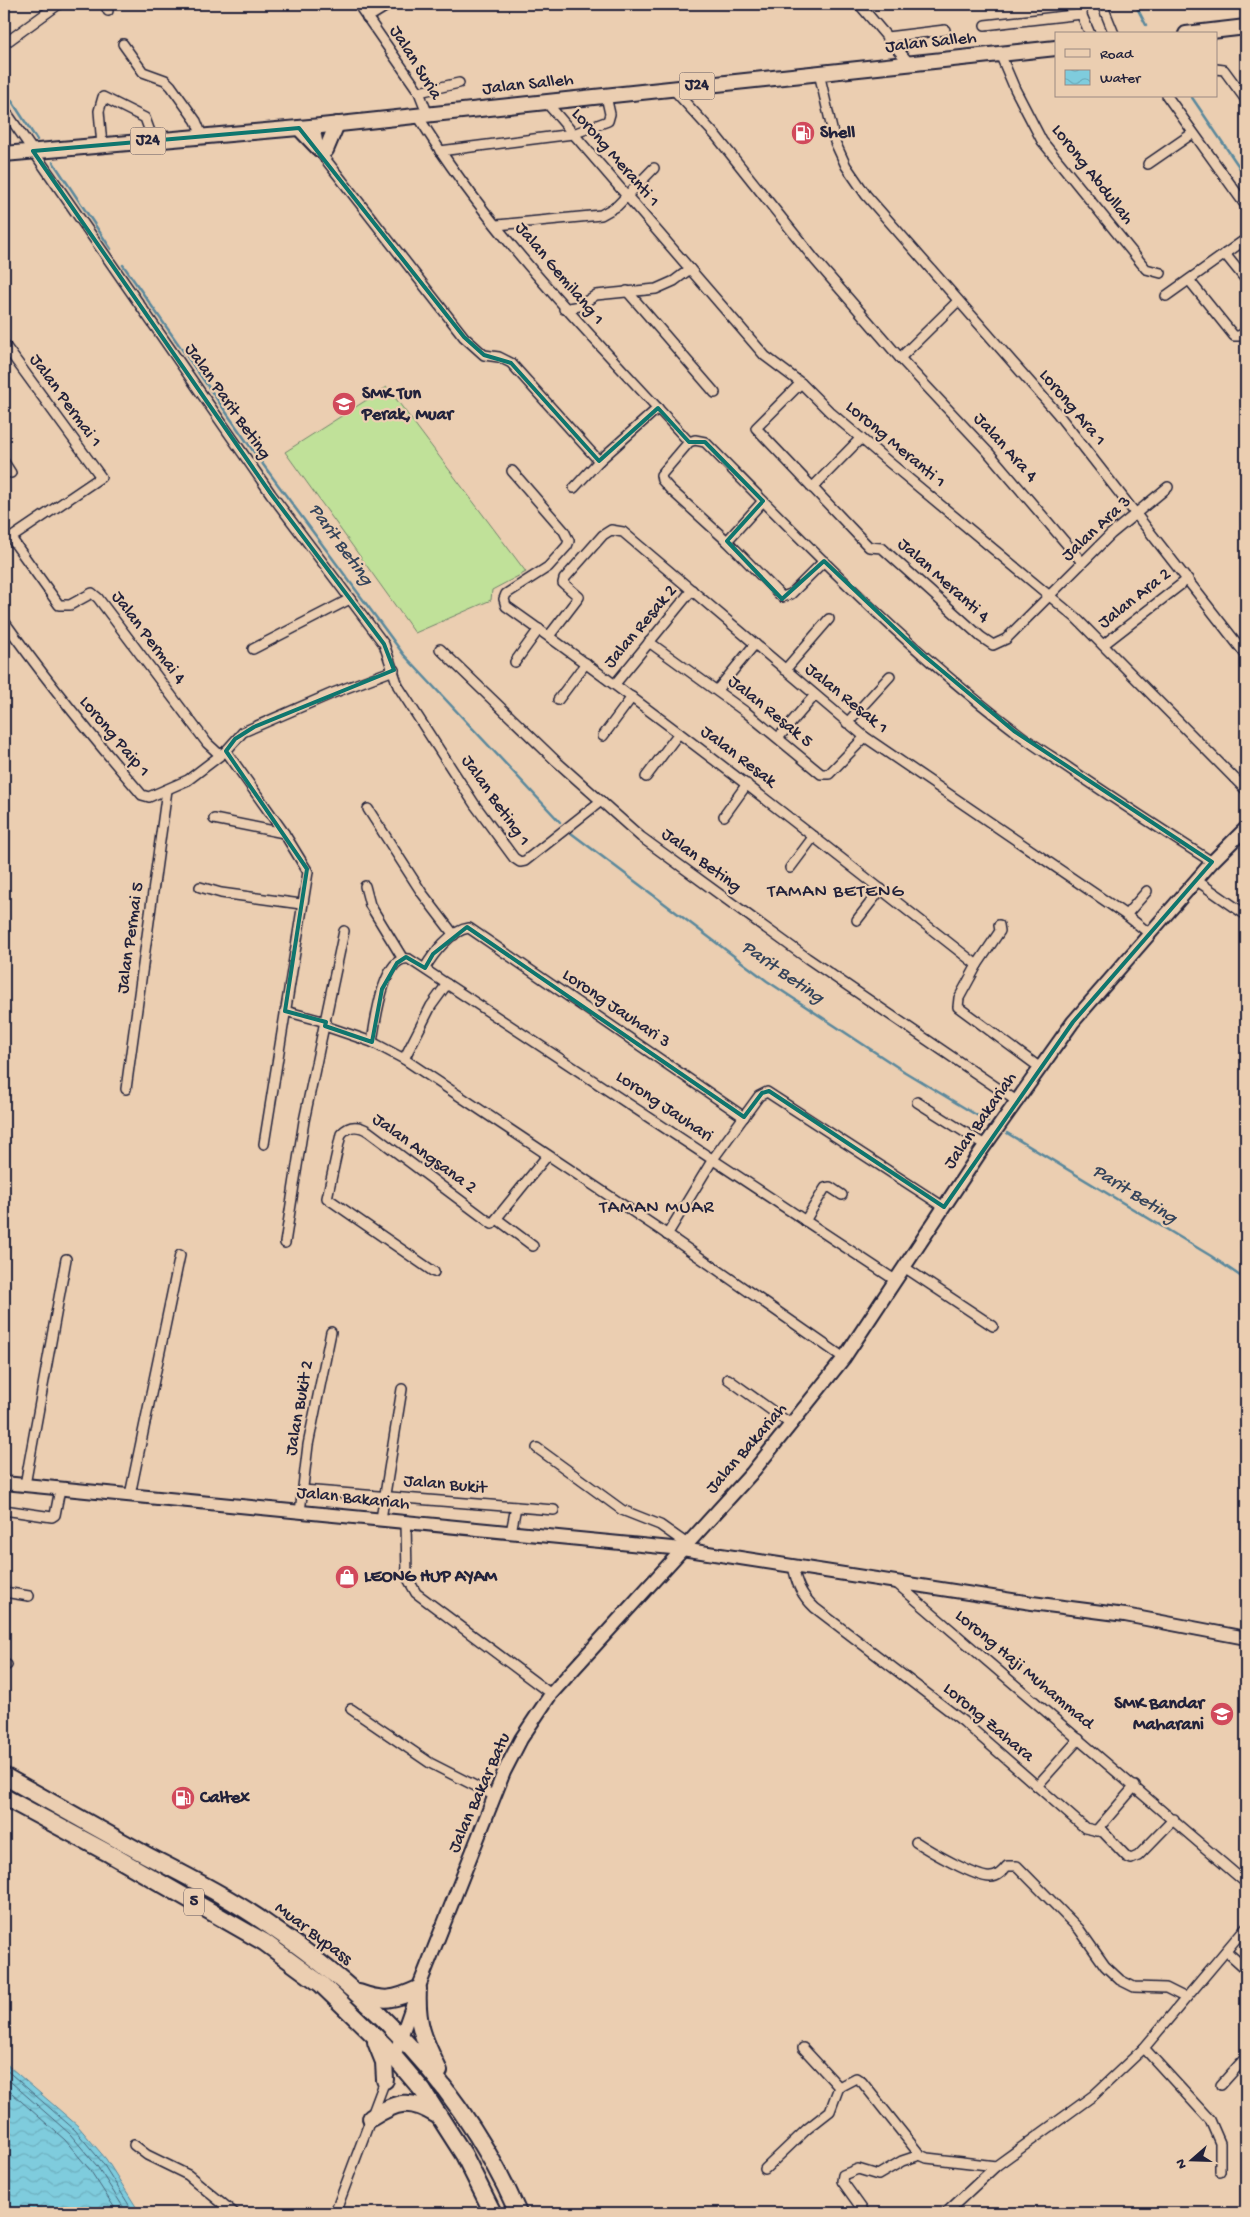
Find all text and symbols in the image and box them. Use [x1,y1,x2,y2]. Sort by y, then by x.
street label: Jalan Suria [384,22,447,105]
street label: Jalan Salleh [884,28,978,58]
legend [1055,32,1218,98]
text: Road [1100,46,1134,64]
street label: Jalan Salleh [481,70,575,100]
text: Water [1100,70,1142,88]
road number: J24 [680,72,714,100]
street label: Lorong Meranti 1 [566,104,664,212]
fuel station icon: Shell [790,120,816,146]
street label: Lorong Abdullah [1046,121,1138,230]
place label: Shell [820,123,855,144]
road number: J24 [130,128,166,154]
street label: Jalan Gemilang 1 [510,218,608,330]
street label: Jalan Parit Beting [179,340,275,464]
street label: Jalan Permai 1 [24,350,106,452]
street label: Lorong Ara 1 [1034,366,1110,450]
place label: SMK Tun Perak, Muar [361,384,455,426]
school or university icon: SMK Tun Perak, Muar [331,391,357,417]
street label: Lorong Meranti 1 [841,397,949,493]
street label: Jalan Ara 4 [968,409,1042,487]
street label: Jalan Ara 3 [1058,492,1136,566]
water label: Parit Beting [303,500,378,591]
street label: Jalan Meranti 4 [892,534,994,628]
street label: Jalan Ara 2 [1095,564,1176,634]
street label: Jalan Resak 2 [600,581,682,673]
street label: Jalan Permai 4 [106,587,190,689]
street label: Jalan Resak 1 [800,659,892,739]
street label: Jalan Resak 5 [723,671,817,753]
street label: Lorong Paip 1 [74,692,154,782]
street label: Jalan Resak [696,722,782,794]
street label: Jalan Beting 1 [456,751,534,851]
street label: Jalan Beting [657,824,745,898]
street label: Jalan Permai 5 [113,881,149,995]
district label: TAMAN BETENG [767,881,904,904]
water label: Parit Beting [736,936,829,1010]
street label: Lorong Jauhari 3 [558,965,674,1053]
street label: Lorong Jauhari [611,1067,717,1147]
street label: Jalan Bakariah [940,1068,1022,1173]
street label: Jalan Angsana 2 [368,1109,480,1199]
water label: Parit Beting [1087,1160,1182,1231]
district label: TAMAN MUAR [598,1197,715,1220]
street label: Jalan Bukit 2 [281,1359,319,1457]
street label: Jalan Bakariah [702,1399,792,1499]
street label: Jalan Bukit [403,1471,489,1499]
street label: Jalan Bakariah [295,1483,411,1515]
shop icon: LEONG HUP AYAM [334,1564,360,1590]
place label: LEONG HUP AYAM [364,1567,497,1588]
street label: Lorong Haji Muhammad [950,1606,1099,1735]
street label: Lorong Zahara [938,1679,1039,1768]
place label: SMK Bandar Maharani [1114,1694,1207,1736]
school or university icon: SMK Bandar Maharani [1209,1701,1235,1727]
street label: Jalan Bakar Batu [444,1729,516,1856]
fuel station icon: Caltex [170,1785,196,1811]
place label: Caltex [199,1788,250,1809]
road number: 5 [184,1888,204,1915]
street label: Muar Bypass [270,1898,357,1971]
north arrow [1168,2134,1218,2184]
text: N [1173,2156,1192,2171]

